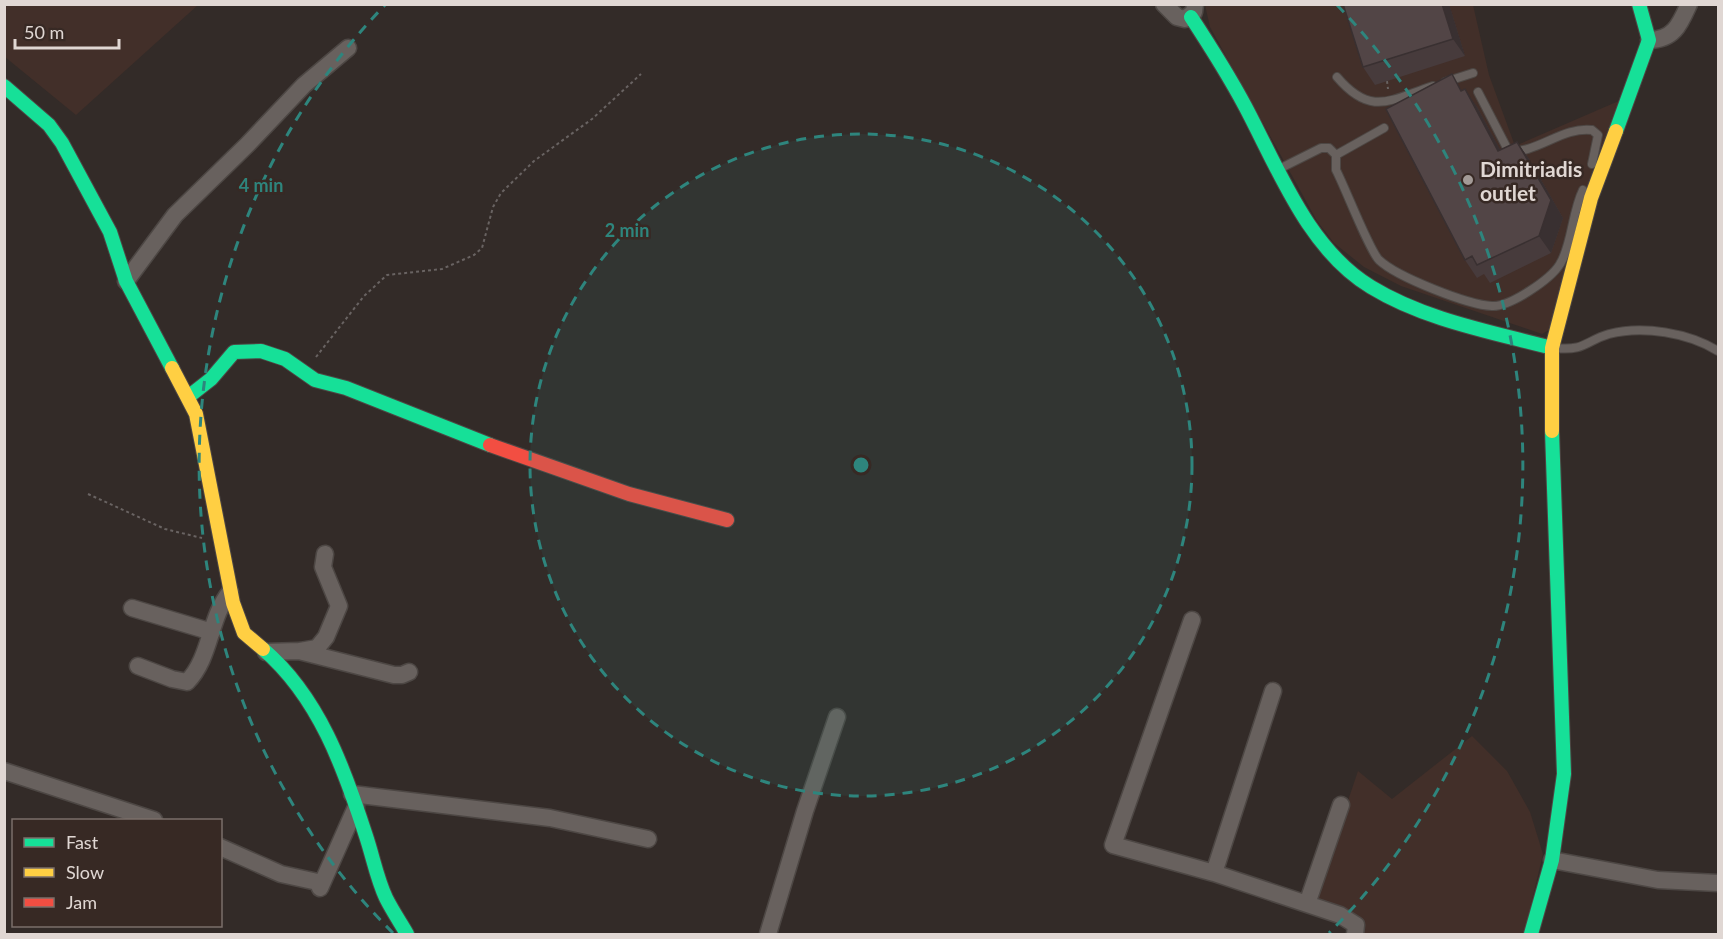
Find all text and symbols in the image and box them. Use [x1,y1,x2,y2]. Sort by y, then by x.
scale bar [15,12,118,50]
text: 50 m [24,21,64,43]
place label: Dimitriadis outlet [1480,156,1582,205]
marker: Dimitriadis outlet [1461,173,1475,187]
text: 4 min [239,174,283,196]
text: 2 min [605,219,649,241]
centre of rings [851,455,871,475]
legend [12,819,222,927]
text: Fast [66,831,99,853]
text: Slow [66,861,104,883]
text: Jam [66,891,97,913]

